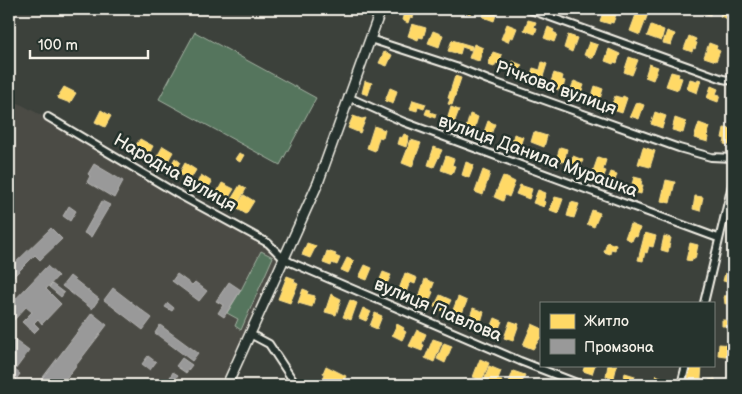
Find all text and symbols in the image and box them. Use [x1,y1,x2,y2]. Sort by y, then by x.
scale bar [30,28,148,60]
text: 100 m [38,36,78,55]
street label: Річкова вулиця [493,56,619,120]
street label: вулиця Данила Мурашка [435,110,641,202]
street label: Народна вулиця [110,129,240,217]
street label: вулиця Павлова [371,274,505,347]
legend [540,302,714,366]
text: Житло [584,312,629,331]
text: Промзона [584,338,654,357]

